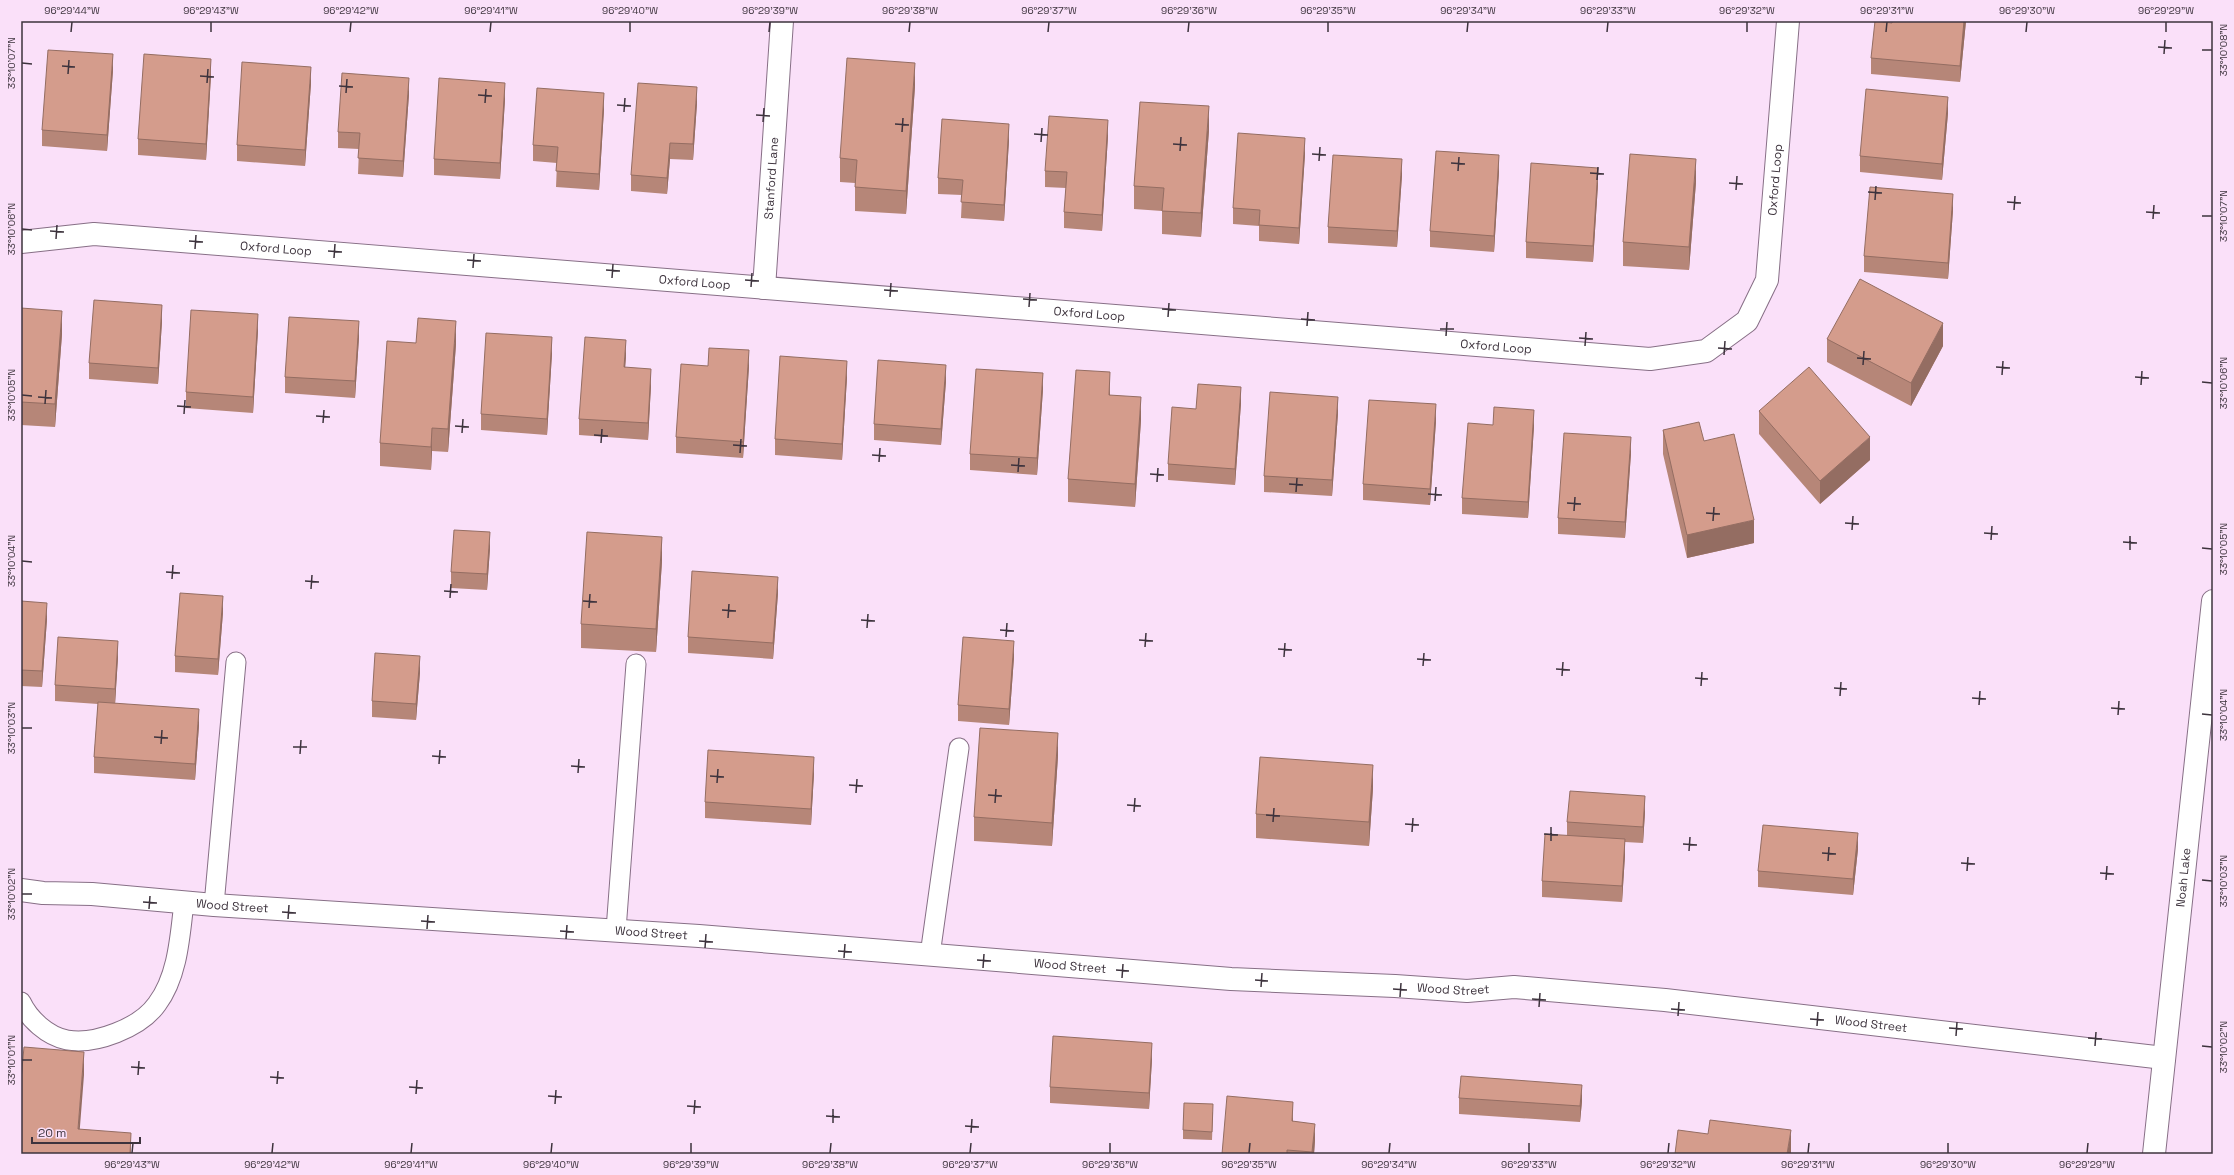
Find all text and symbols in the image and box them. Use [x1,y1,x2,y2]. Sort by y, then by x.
text: 96°29'44"W [44,4,100,17]
text: 96°29'43"W [183,4,239,17]
text: 96°29'42"W [323,4,379,17]
text: 96°29'41"W [464,4,518,17]
text: 96°29'40"W [602,4,658,17]
text: 96°29'39"W [742,4,798,17]
text: 96°29'38"W [882,4,938,17]
text: 96°29'37"W [1021,4,1077,17]
text: 96°29'36"W [1161,4,1217,17]
text: 96°29'35"W [1300,4,1356,17]
text: 96°29'34"W [1440,4,1496,17]
text: 96°29'33"W [1580,4,1636,17]
text: 96°29'32"W [1719,4,1775,17]
text: 96°29'31"W [1860,4,1914,17]
text: 96°29'30"W [1999,4,2055,17]
text: 96°29'29"W [2138,4,2194,17]
text: 33°10'08"N [2217,24,2230,76]
text: 33°10'07"N [5,37,18,89]
street label: Stanford Lane [761,137,782,220]
street label: Oxford Loop [1764,143,1786,216]
text: 33°10'07"N [2217,190,2230,242]
text: 33°10'06"N [5,203,18,255]
street label: Oxford Loop [240,238,313,259]
street label: Oxford Loop [658,271,731,293]
street label: Oxford Loop [1053,303,1126,325]
street label: Oxford Loop [1460,336,1533,358]
text: 33°10'06"N [2217,357,2230,409]
text: 33°10'05"N [5,369,18,421]
text: 33°10'05"N [2217,523,2230,575]
text: 33°10'04"N [5,535,18,587]
text: 33°10'04"N [2217,689,2230,741]
text: 33°10'03"N [5,702,18,754]
street label: Noah Lake [2172,847,2195,908]
text: 33°10'03"N [2217,855,2230,907]
text: 33°10'02"N [5,868,18,920]
street label: Wood Street [195,895,269,916]
street label: Wood Street [615,923,688,943]
street label: Wood Street [1033,955,1107,977]
street label: Wood Street [1416,980,1490,999]
street label: Wood Street [1834,1012,1908,1036]
text: 33°10'02"N [2217,1021,2230,1073]
text: 33°10'01"N [5,1035,18,1085]
scale bar [32,1119,140,1145]
text: 20 m [38,1125,66,1141]
text: 96°29'43"W [104,1158,160,1171]
text: 96°29'42"W [244,1158,300,1171]
text: 96°29'41"W [384,1158,438,1171]
text: 96°29'40"W [523,1158,579,1171]
text: 96°29'39"W [663,1158,719,1171]
text: 96°29'38"W [802,1158,858,1171]
text: 96°29'37"W [942,1158,998,1171]
text: 96°29'36"W [1082,1158,1138,1171]
text: 96°29'35"W [1221,1158,1277,1171]
text: 96°29'34"W [1361,1158,1417,1171]
text: 96°29'33"W [1501,1158,1557,1171]
text: 96°29'32"W [1640,1158,1696,1171]
text: 96°29'31"W [1781,1158,1835,1171]
text: 96°29'30"W [1920,1158,1976,1171]
text: 96°29'29"W [2059,1158,2115,1171]

